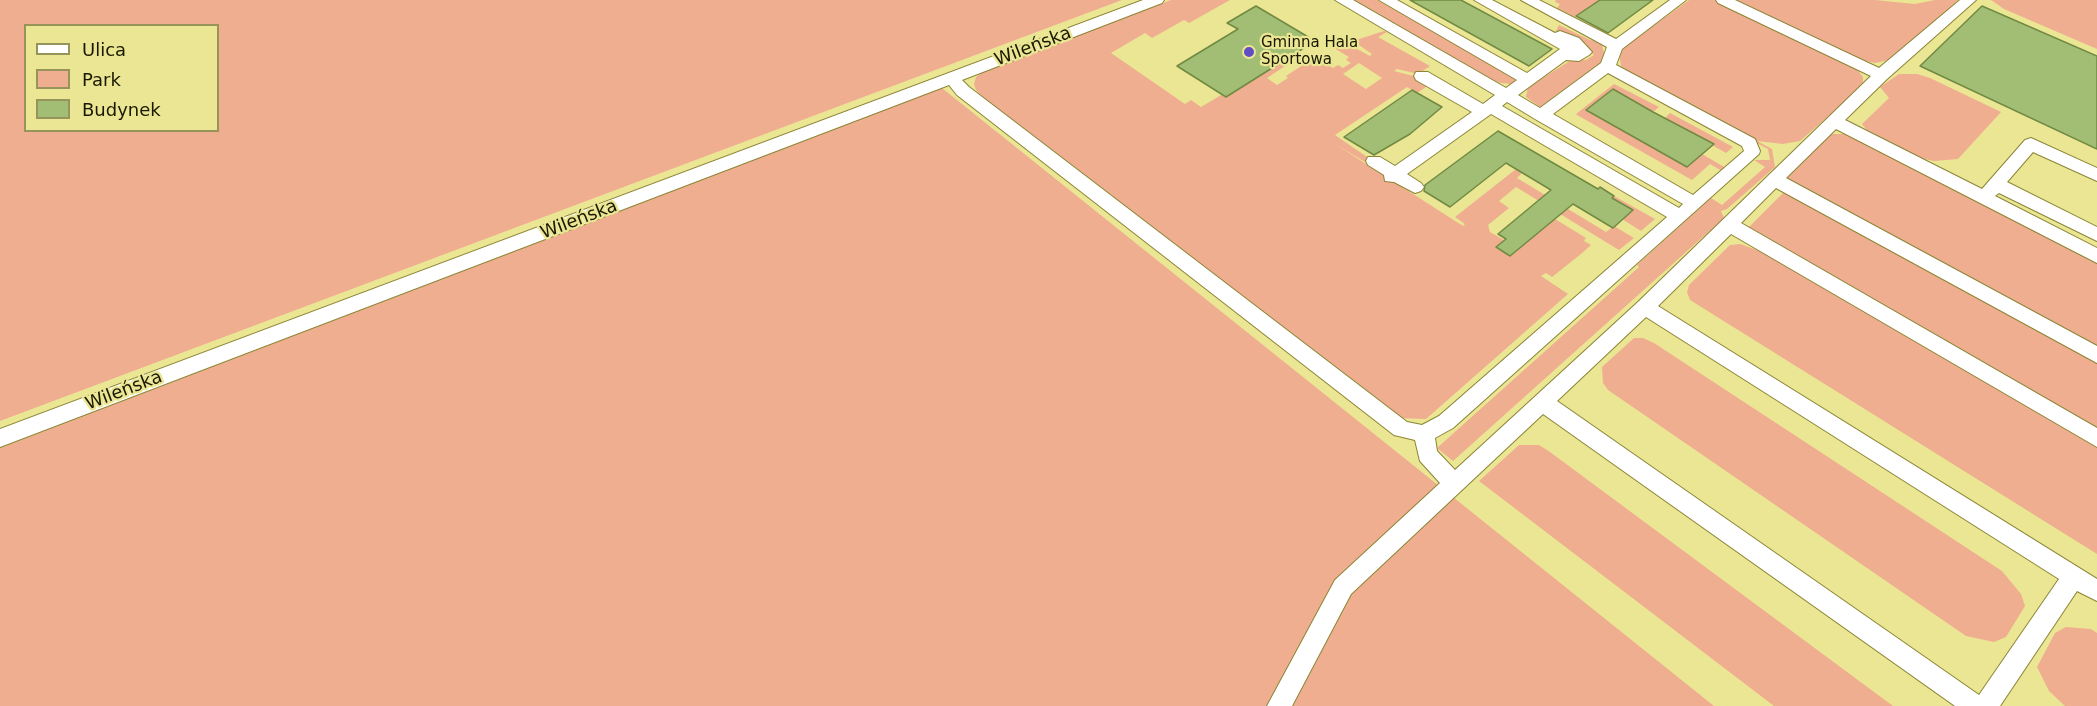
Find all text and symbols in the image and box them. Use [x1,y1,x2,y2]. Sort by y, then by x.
street label: Wileńska [992,23,1074,71]
legend [24,24,219,132]
place label: Gminna Hala Sportowa [1261,34,1358,69]
text: Ulica [82,39,126,60]
marker: Gminna Hala Sportowa [1242,45,1256,59]
text: Park [82,69,121,90]
text: Budynek [82,99,161,120]
street label: Wileńska [538,196,620,244]
street label: Wileńska [83,367,165,415]

